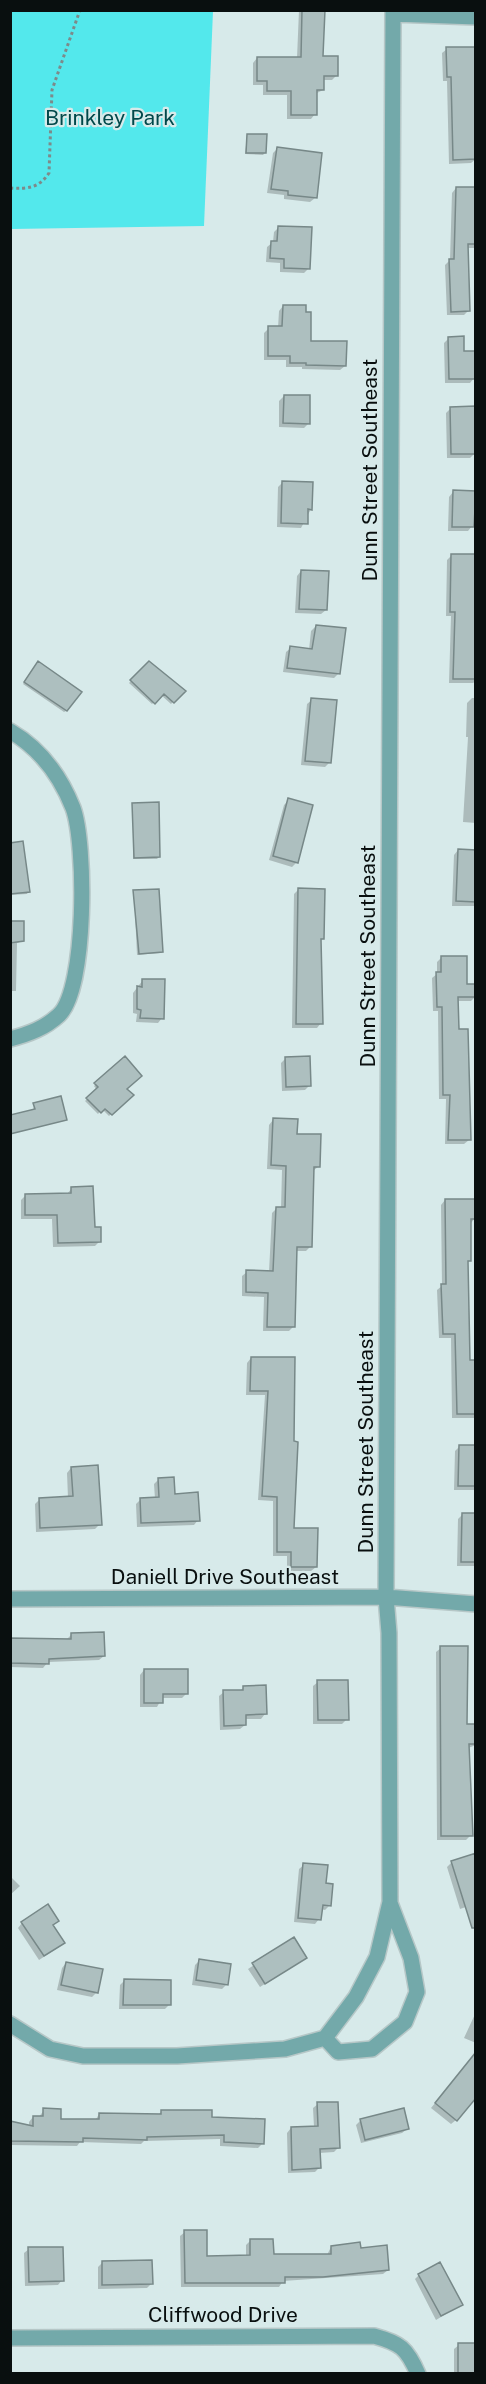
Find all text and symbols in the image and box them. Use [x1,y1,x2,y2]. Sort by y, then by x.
park label: Brinkley Park [45,105,175,130]
street label: Dunn Street Southeast [357,359,382,581]
street label: Dunn Street Southeast [355,845,380,1067]
street label: Dunn Street Southeast [353,1331,378,1553]
street label: Daniell Drive Southeast [111,1564,339,1589]
street label: Cliffwood Drive [148,2302,298,2327]

